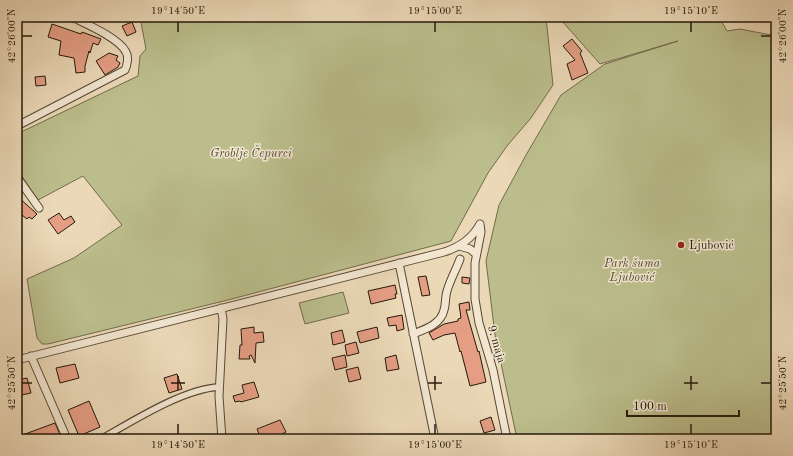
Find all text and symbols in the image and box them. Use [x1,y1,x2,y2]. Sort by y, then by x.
text: 19°14'50"E [151,6,205,16]
text: 19°15'00"E [408,6,462,16]
text: 19°15'10"E [664,6,718,16]
text: 42°26'00"N [7,8,17,63]
text: 42°26'00"N [778,8,788,63]
park label: Groblje Čepurci [210,144,292,160]
marker: Ljubović [676,240,686,250]
place label: Ljubović [689,240,734,252]
park label: Park šuma Ljubović [603,257,661,284]
street label: 9. maja [485,324,507,365]
text: 42°25'50"N [7,355,17,410]
text: 42°25'50"N [778,355,788,410]
scale bar [627,392,739,418]
text: 100 m [633,401,667,413]
text: 19°14'50"E [151,440,205,450]
text: 19°15'00"E [408,440,462,450]
text: 19°15'10"E [664,440,718,450]

